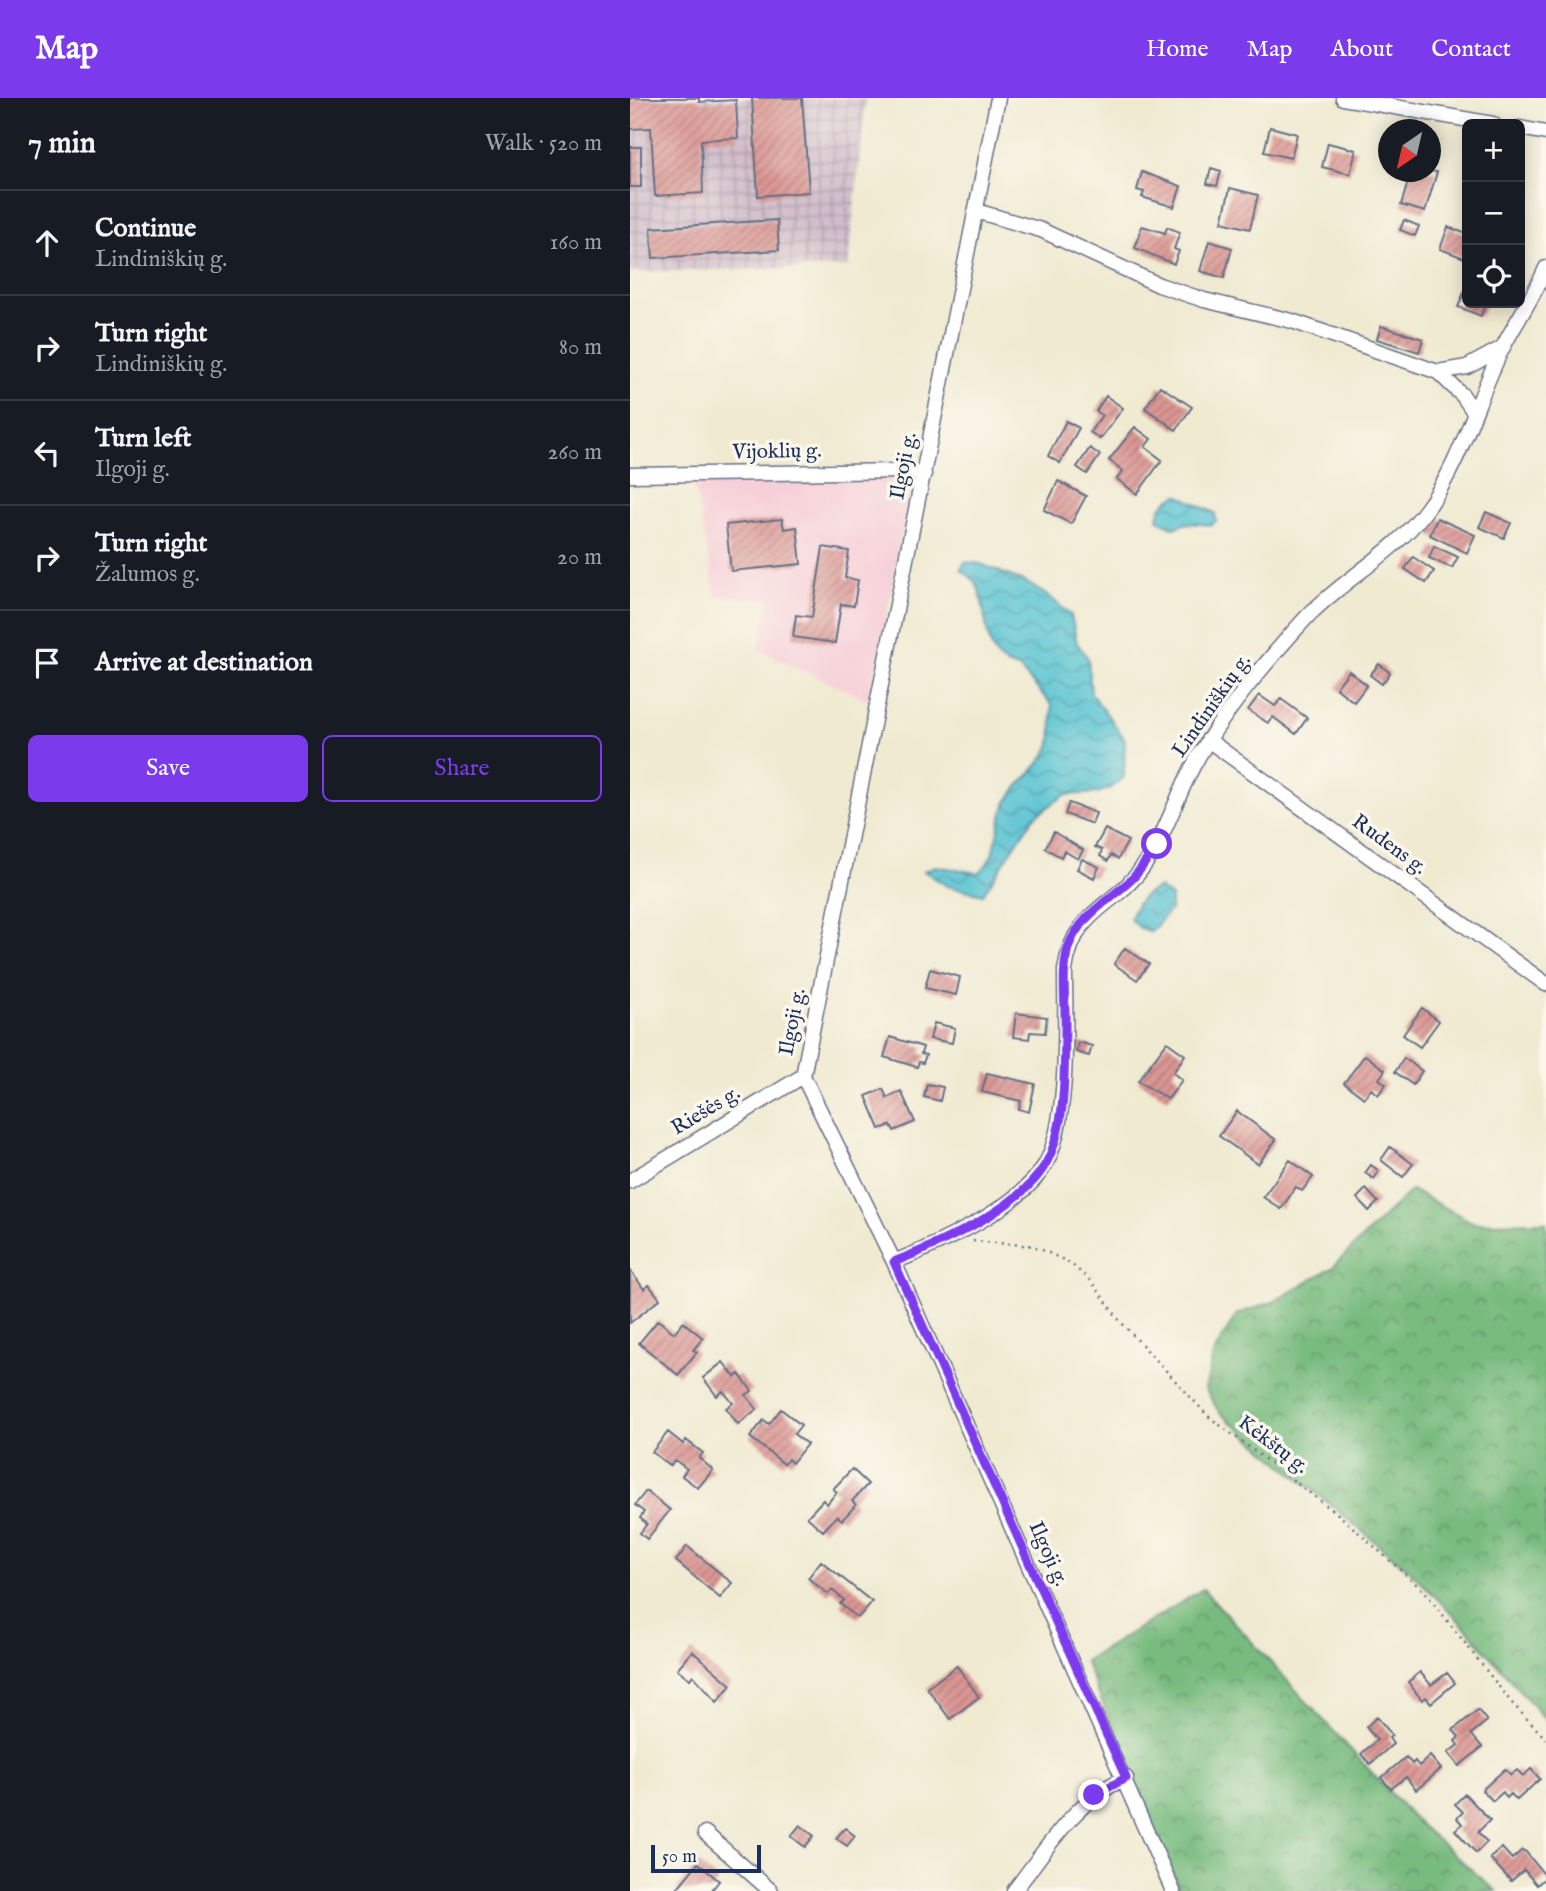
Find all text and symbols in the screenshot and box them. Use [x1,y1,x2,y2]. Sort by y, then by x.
text: Map [35,28,98,70]
text: Home [1146,34,1209,65]
text: Map [1247,34,1293,65]
text: About [1331,34,1393,65]
text: Contact [1431,34,1511,65]
north arrow [1378,119,1441,182]
map controls [1462,119,1525,308]
button: + [1462,119,1525,182]
text: 7 min [28,125,96,163]
text: Walk · 520 m [485,129,602,158]
button: − [1462,182,1525,245]
text: Continue [95,212,196,245]
icon: ahead [28,224,66,262]
text: 160 m [550,228,602,257]
text: Lindiniškių g. [95,245,227,274]
button: locate [1462,245,1525,308]
text: Turn right [95,317,208,350]
icon: right [28,329,66,367]
text: 80 m [559,333,602,362]
text: Lindiniškių g. [95,350,227,379]
text: Turn left [95,422,192,455]
street label: Ilgoji g. [884,430,924,502]
icon: left [28,434,66,472]
text: 260 m [547,438,602,467]
street label: Vijoklių g. [731,438,822,466]
text: Ilgoji g. [95,455,170,484]
text: Turn right [95,527,208,560]
icon: right [28,539,66,577]
text: 20 m [557,543,602,572]
text: Žalumos g. [95,560,200,589]
icon: arrive [28,644,66,682]
text: Arrive at destination [95,646,313,679]
street label: Lindiniškių g. [1166,649,1258,763]
button: Save [28,735,308,802]
button: Share [322,735,602,802]
street label: Rudens g. [1346,809,1432,881]
route start [1141,828,1172,859]
street label: Ilgoji g. [773,986,813,1058]
street label: Riešės g. [667,1080,745,1142]
street label: Kėkštų g. [1232,1410,1314,1480]
street label: Ilgoji g. [1022,1517,1074,1591]
route end [1078,1779,1109,1810]
scale bar [651,1842,761,1874]
text: 50 m [662,1845,697,1869]

